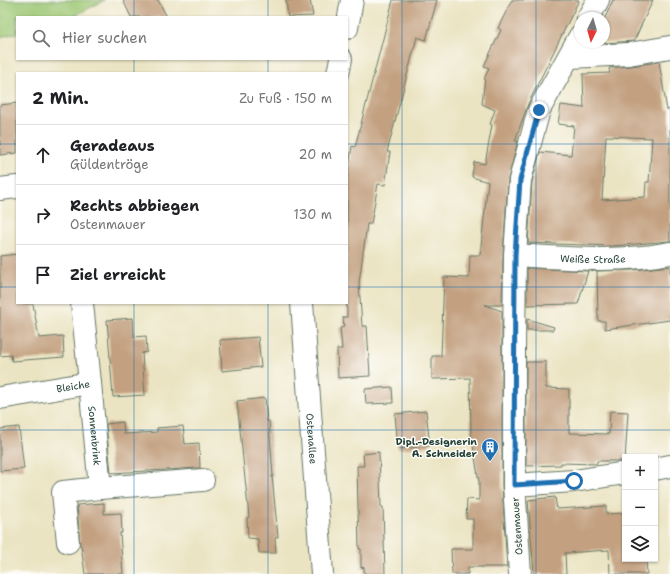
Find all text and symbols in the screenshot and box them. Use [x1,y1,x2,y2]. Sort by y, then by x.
north arrow [574,12,610,48]
search box [16,16,348,60]
icon: search [30,27,52,49]
text: Hier suchen [62,28,147,48]
text: 2 Min. [32,87,89,109]
text: Zu Fuß · 150 m [239,90,332,107]
route end [530,101,548,119]
text: Geradeaus [70,136,155,156]
icon: ahead [32,144,54,166]
text: 20 m [299,146,332,163]
text: Güldentröge [70,156,149,173]
text: Rechts abbiegen [70,196,199,216]
icon: right [32,204,54,226]
text: 130 m [294,206,332,223]
text: Ostenmauer [70,216,146,233]
street label: Weiße Straße [560,251,626,265]
icon: arrive [32,264,54,286]
text: Ziel erreicht [70,265,166,285]
street label: Bleiche [55,377,91,395]
street label: Sonnenbrink [86,405,104,467]
street label: Ostenallee [304,413,320,465]
place label: Dipl.-Designerin A. Schneider [396,435,478,460]
building icon: Dipl.-Designerin A. Schneider [480,437,500,462]
map controls [622,454,658,562]
button: + [622,454,658,490]
route start [565,472,583,490]
button: − [622,490,658,526]
street label: Ostenmauer [508,496,526,555]
button: layers [622,526,658,562]

